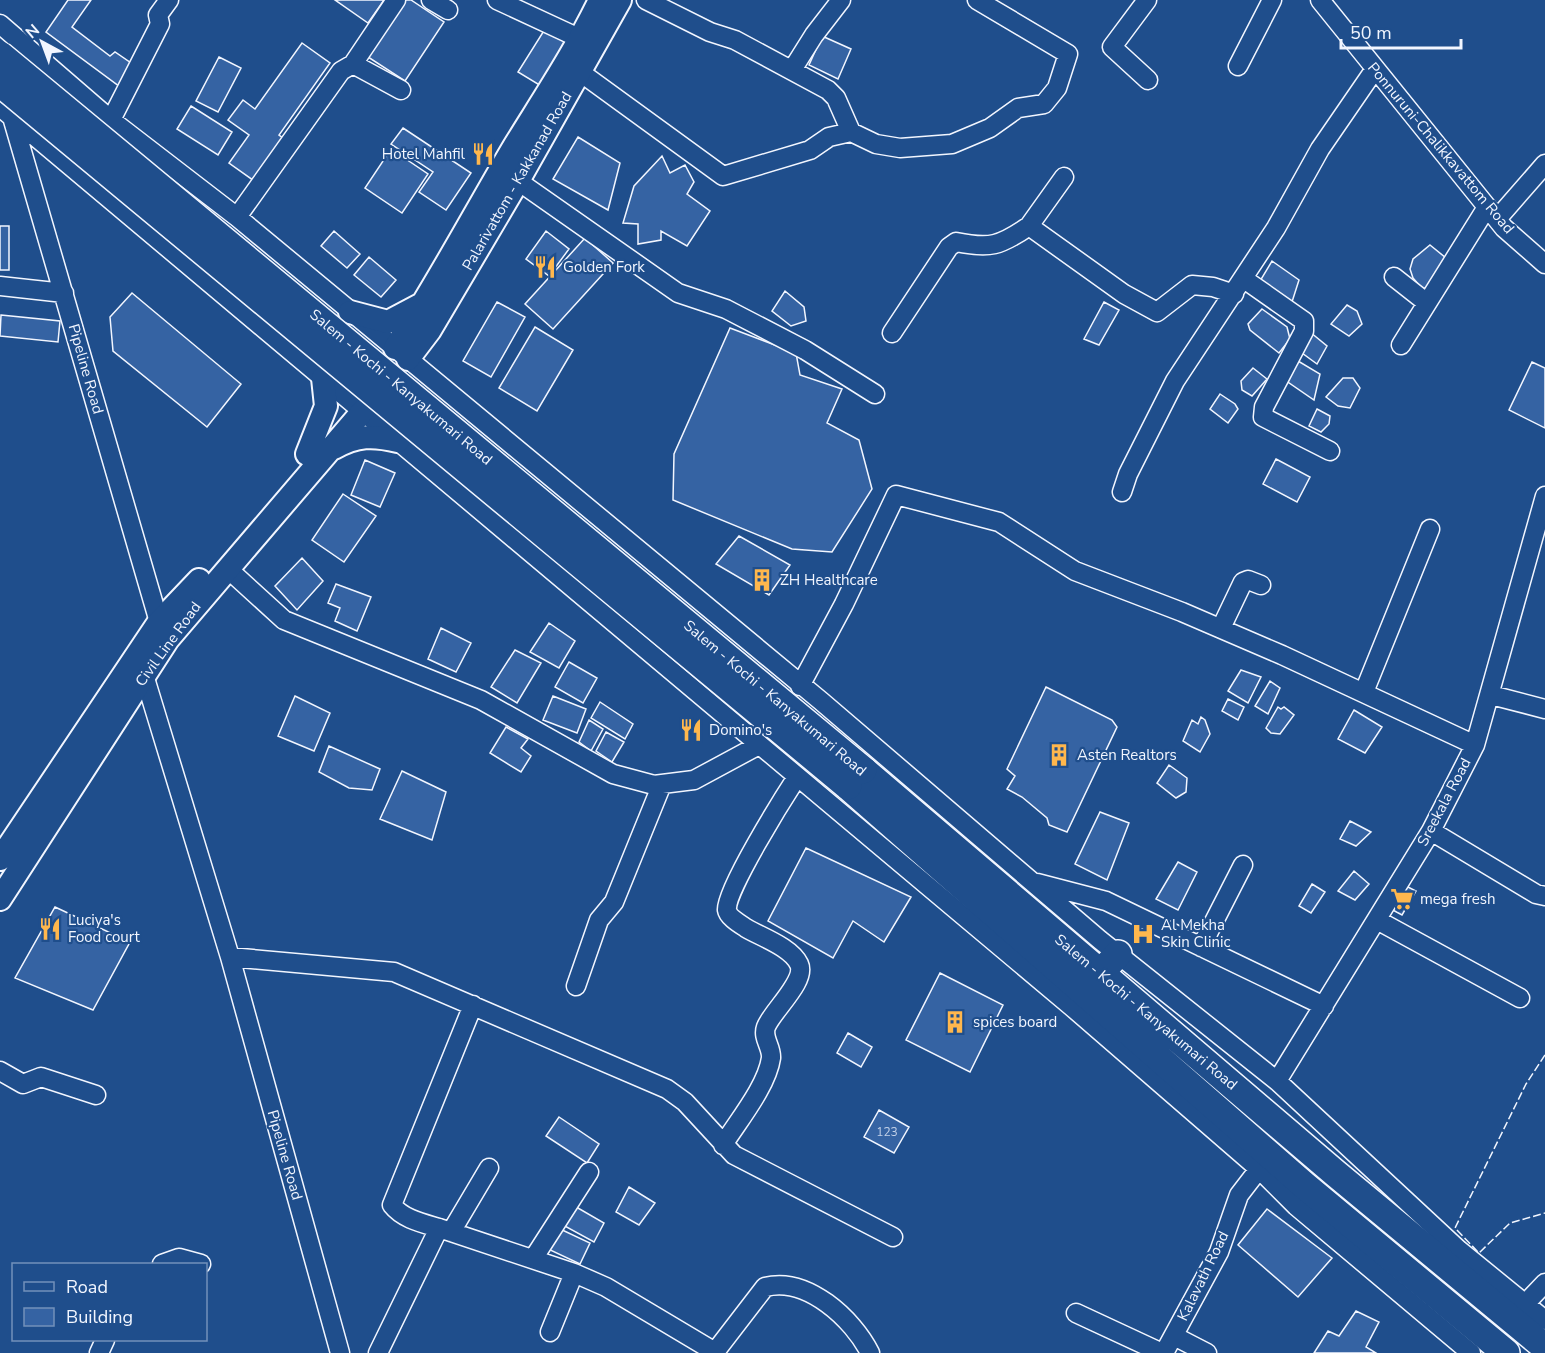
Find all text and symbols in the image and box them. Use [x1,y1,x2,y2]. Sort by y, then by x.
north arrow [12,12,72,72]
scale bar [1341,12,1461,50]
text: N [21,19,45,44]
text: 50 m [1350,21,1392,45]
street label: Ponnuruni-Chalikkavattom Road [1363,58,1519,238]
street label: Palarivattom - Kakkanad Road [457,88,577,274]
restaurant icon: Hotel Mahfil [470,141,496,167]
place label: Hotel Mahfil [382,144,466,164]
restaurant icon: Golden Fork [532,254,558,280]
place label: Golden Fork [563,257,645,277]
street label: Salem - Kochi - Kanyakumari Road [305,305,497,469]
street label: Pipeline Road [64,322,108,416]
building icon: ZH Healthcare [749,567,775,593]
place label: ZH Healthcare [780,570,878,590]
street label: Civil Line Road [131,598,205,690]
street label: Salem - Kochi - Kanyakumari Road [679,616,871,780]
restaurant icon: Domino's [678,717,704,743]
place label: Domino's [709,720,772,740]
building icon: Asten Realtors [1046,742,1072,768]
place label: Asten Realtors [1077,745,1177,765]
street label: Sreekala Road [1412,754,1476,850]
supermarket icon: mega fresh [1389,886,1415,912]
place label: mega fresh [1420,889,1495,909]
place label: Luciya's Food court [68,910,141,947]
place label: Al Mekha Skin Clinic [1161,915,1231,952]
restaurant icon: Luciya's Food court [37,916,63,942]
hospital icon: Al Mekha Skin Clinic [1130,921,1156,947]
street label: Salem - Kochi - Kanyakumari Road [1050,930,1242,1094]
building icon: spices board [942,1009,968,1035]
place label: spices board [973,1012,1057,1032]
street label: Pipeline Road [263,1108,307,1202]
house number: 123 [876,1124,898,1140]
street label: Kalavath Road [1173,1228,1233,1324]
legend [12,1263,207,1341]
text: Road [66,1275,108,1299]
text: Building [66,1305,133,1329]

